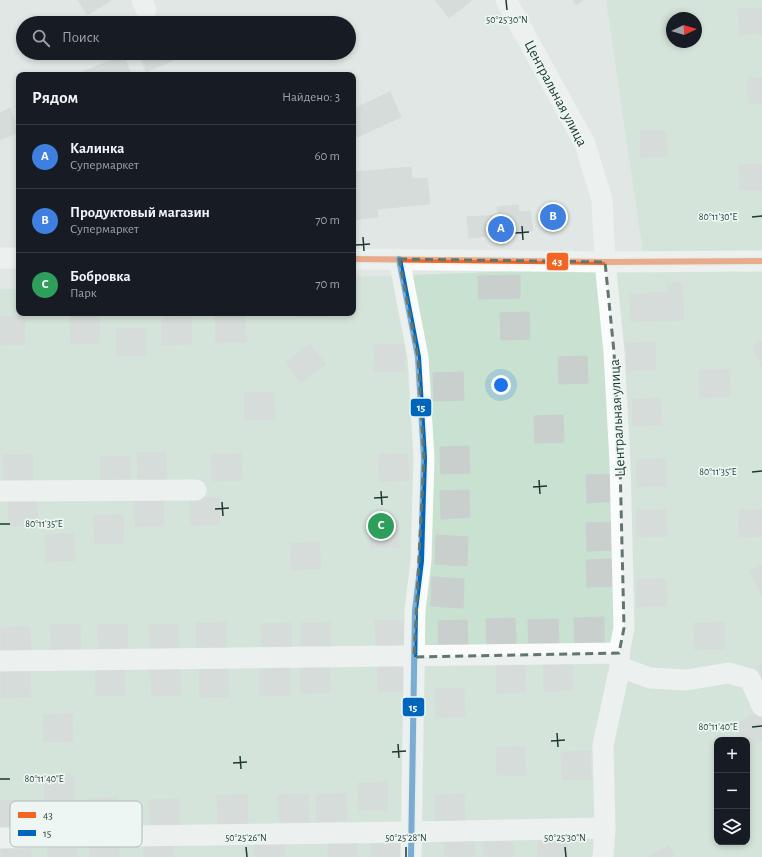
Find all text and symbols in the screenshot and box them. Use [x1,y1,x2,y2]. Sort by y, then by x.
north arrow [666,12,702,48]
text: 50°25'30"N [486,15,528,25]
search box [16,16,356,60]
icon: search [30,27,52,49]
text: Поиск [62,30,100,45]
street label: Центральная улица [521,38,590,149]
text: Рядом [32,89,78,106]
text: Найдено: 3 [282,91,340,104]
text: Калинка [70,141,124,156]
text: A [41,150,49,163]
text: 60 m [314,150,340,163]
text: Супермаркет [70,159,139,172]
pin: B [540,202,566,232]
text: Продуктовый магазин [70,205,210,220]
text: 80°11'30"E [699,212,737,222]
text: B [41,214,49,227]
text: 70 m [315,214,340,227]
pin: A [488,214,514,244]
text: Супермаркет [70,223,139,236]
line badge: 43 [546,252,569,271]
text: 43 [552,256,562,267]
text: Бобровка [70,269,131,284]
text: C [42,278,48,291]
text: 70 m [315,278,340,291]
text: Парк [70,287,97,300]
street label: Центральная улица [607,359,628,477]
your location [491,375,511,395]
line badge: 15 [410,398,432,417]
text: 15 [417,402,426,413]
text: 80°11'35"E [699,467,737,477]
pin: C [368,511,394,541]
text: 80°11'35"E [25,519,63,529]
line badge: 15 [402,697,425,717]
text: 15 [409,702,418,713]
text: 80°11'40"E [698,722,738,732]
map controls [714,737,750,845]
button: + [714,737,750,773]
button: − [714,773,750,809]
text: 80°11'40"E [24,774,64,784]
legend [10,801,142,847]
button: layers [714,809,750,845]
text: 43 [43,810,53,821]
text: 15 [43,828,52,839]
text: 50°25'26"N [225,833,267,843]
text: 50°25'28"N [385,833,427,843]
text: 50°25'30"N [544,833,586,843]

